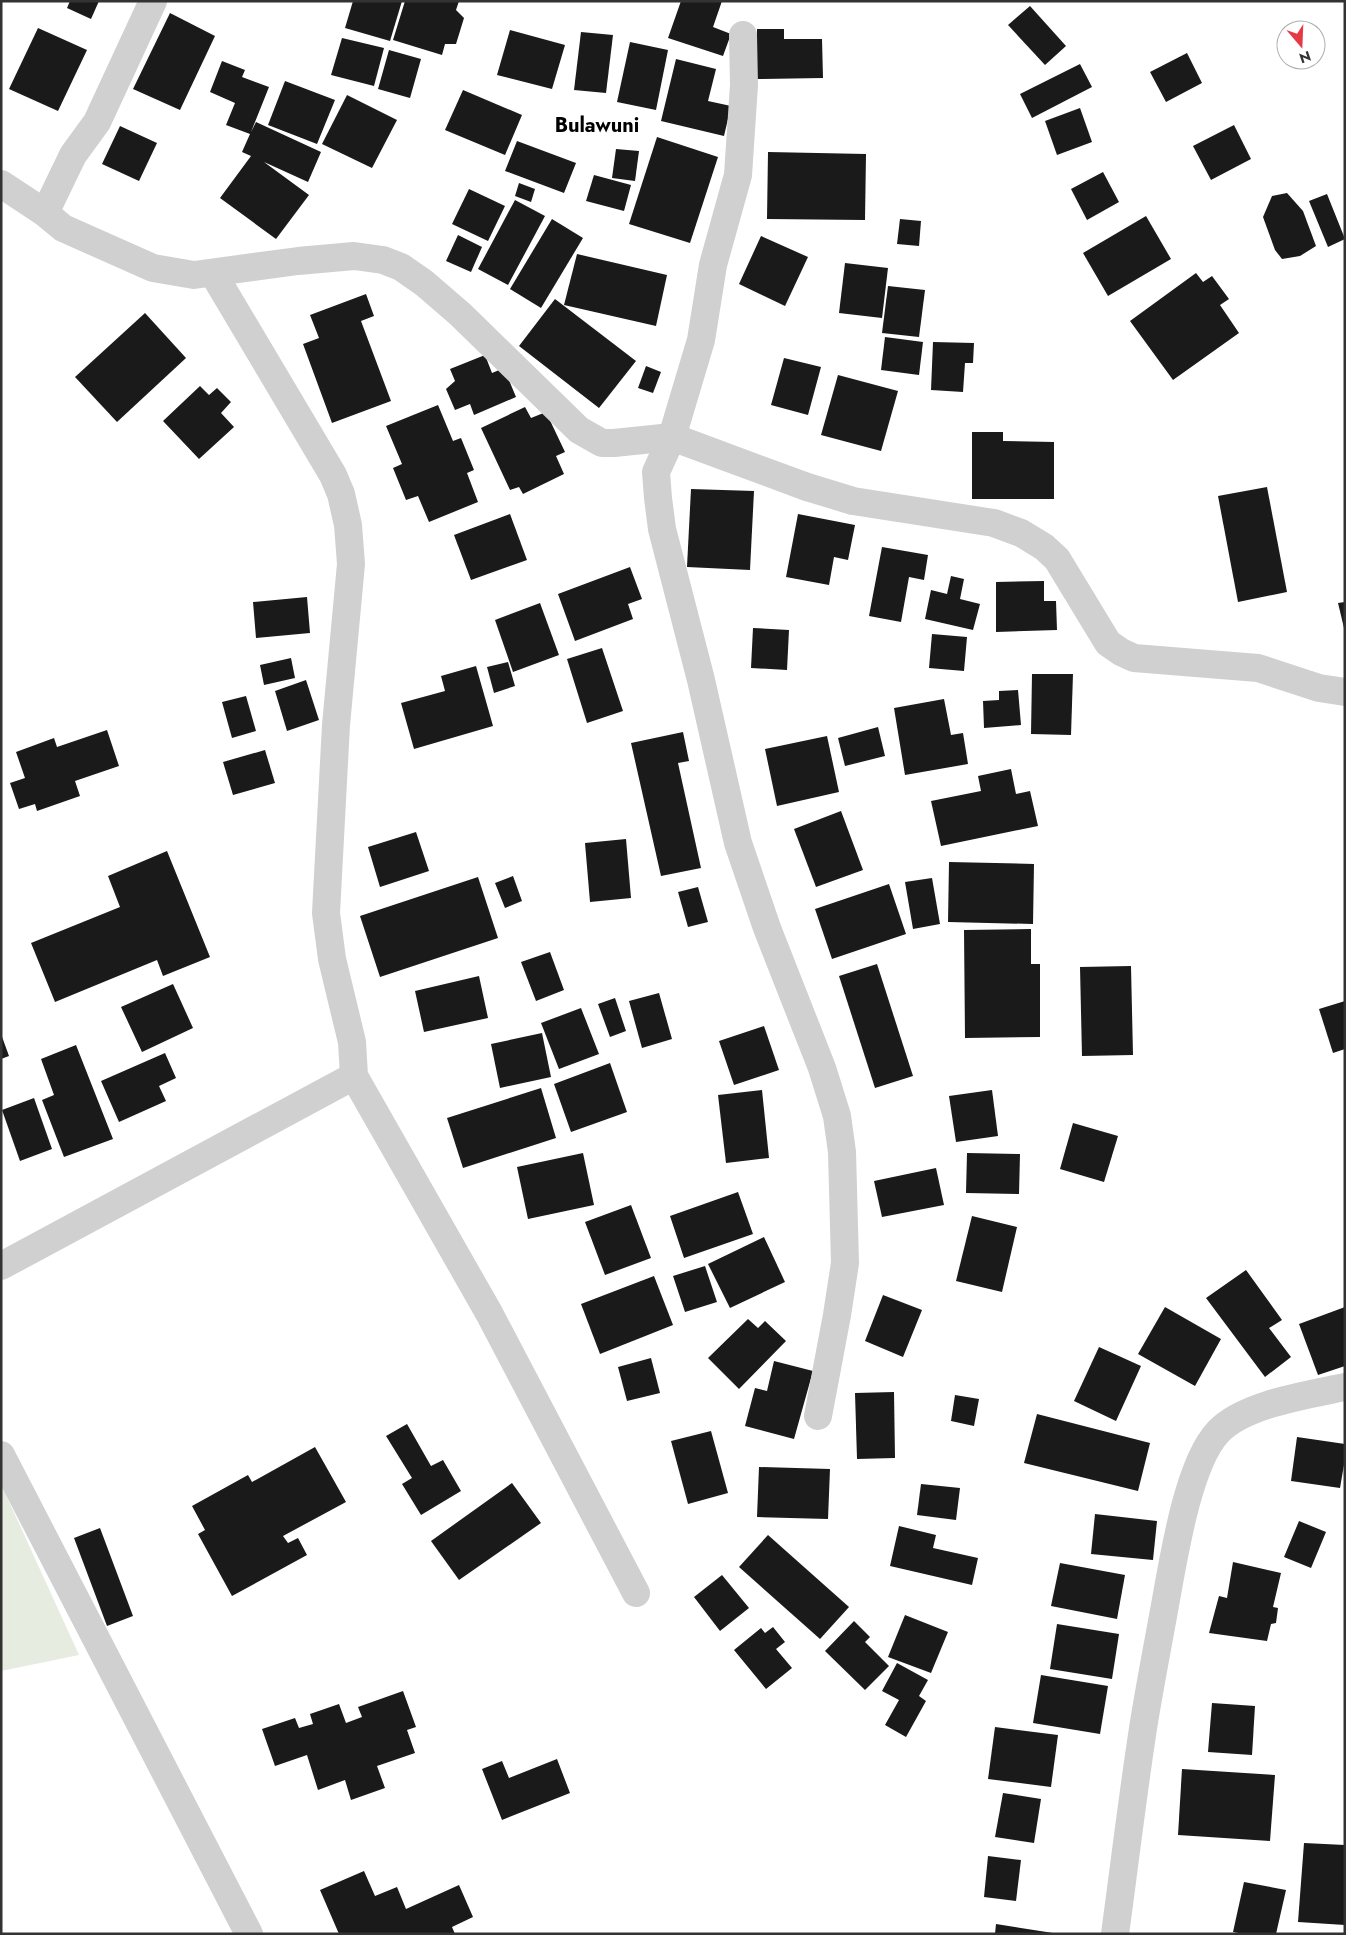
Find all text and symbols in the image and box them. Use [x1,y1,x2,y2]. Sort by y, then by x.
north arrow [1276,20,1326,70]
text: N [1297,46,1314,69]
district label: Bulawuni [555,111,639,140]

